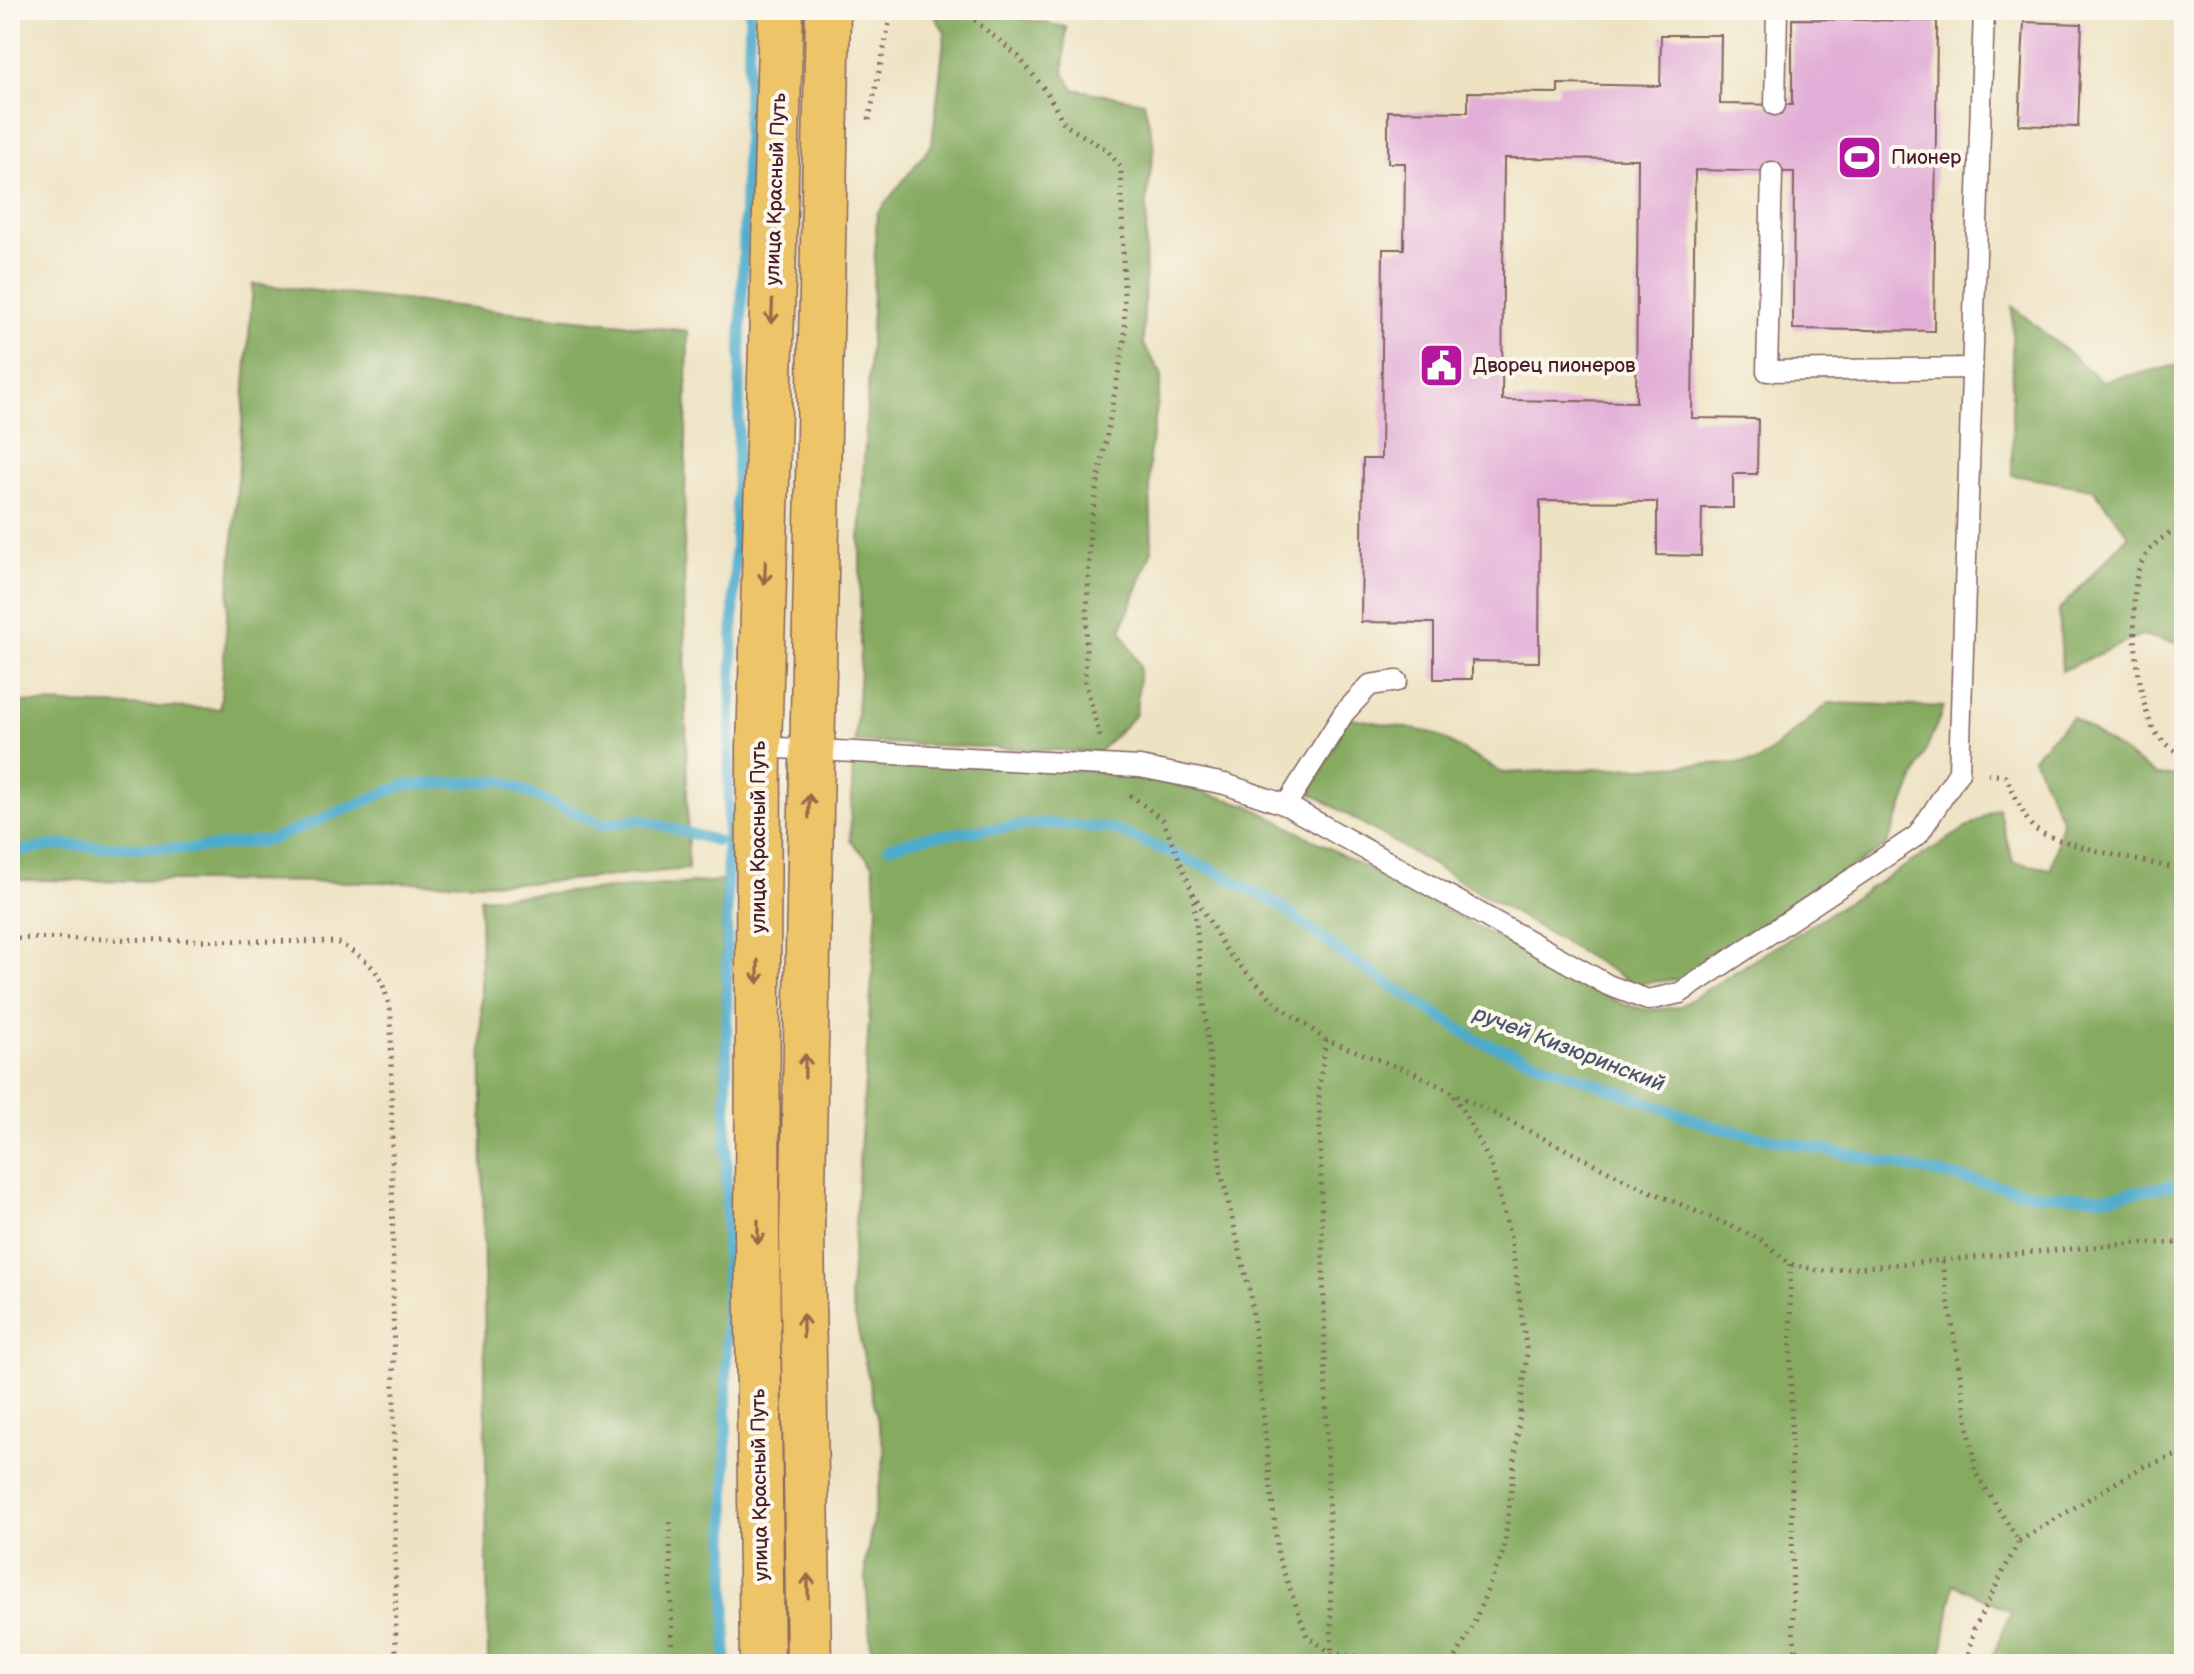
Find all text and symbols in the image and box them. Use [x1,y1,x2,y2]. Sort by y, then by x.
street label: улица Красный Путь [761,92,791,286]
sports icon: Пионер [1836,134,1884,182]
place label: Пионер [1891,146,1962,170]
one-way arrow [765,298,780,325]
public building icon: Дворец пионеров [1418,342,1466,390]
place label: Дворец пионеров [1473,354,1636,378]
one-way arrow [757,558,772,585]
street label: улица Красный Путь [747,741,771,933]
one-way arrow [801,793,817,820]
one-way arrow [750,958,766,985]
water label: ручей Кизюринский [1469,1000,1669,1098]
one-way arrow [797,1053,812,1080]
one-way arrow [750,1218,765,1245]
one-way arrow [796,1313,811,1340]
street label: улица Красный Путь [746,1388,774,1581]
one-way arrow [800,1573,816,1600]

